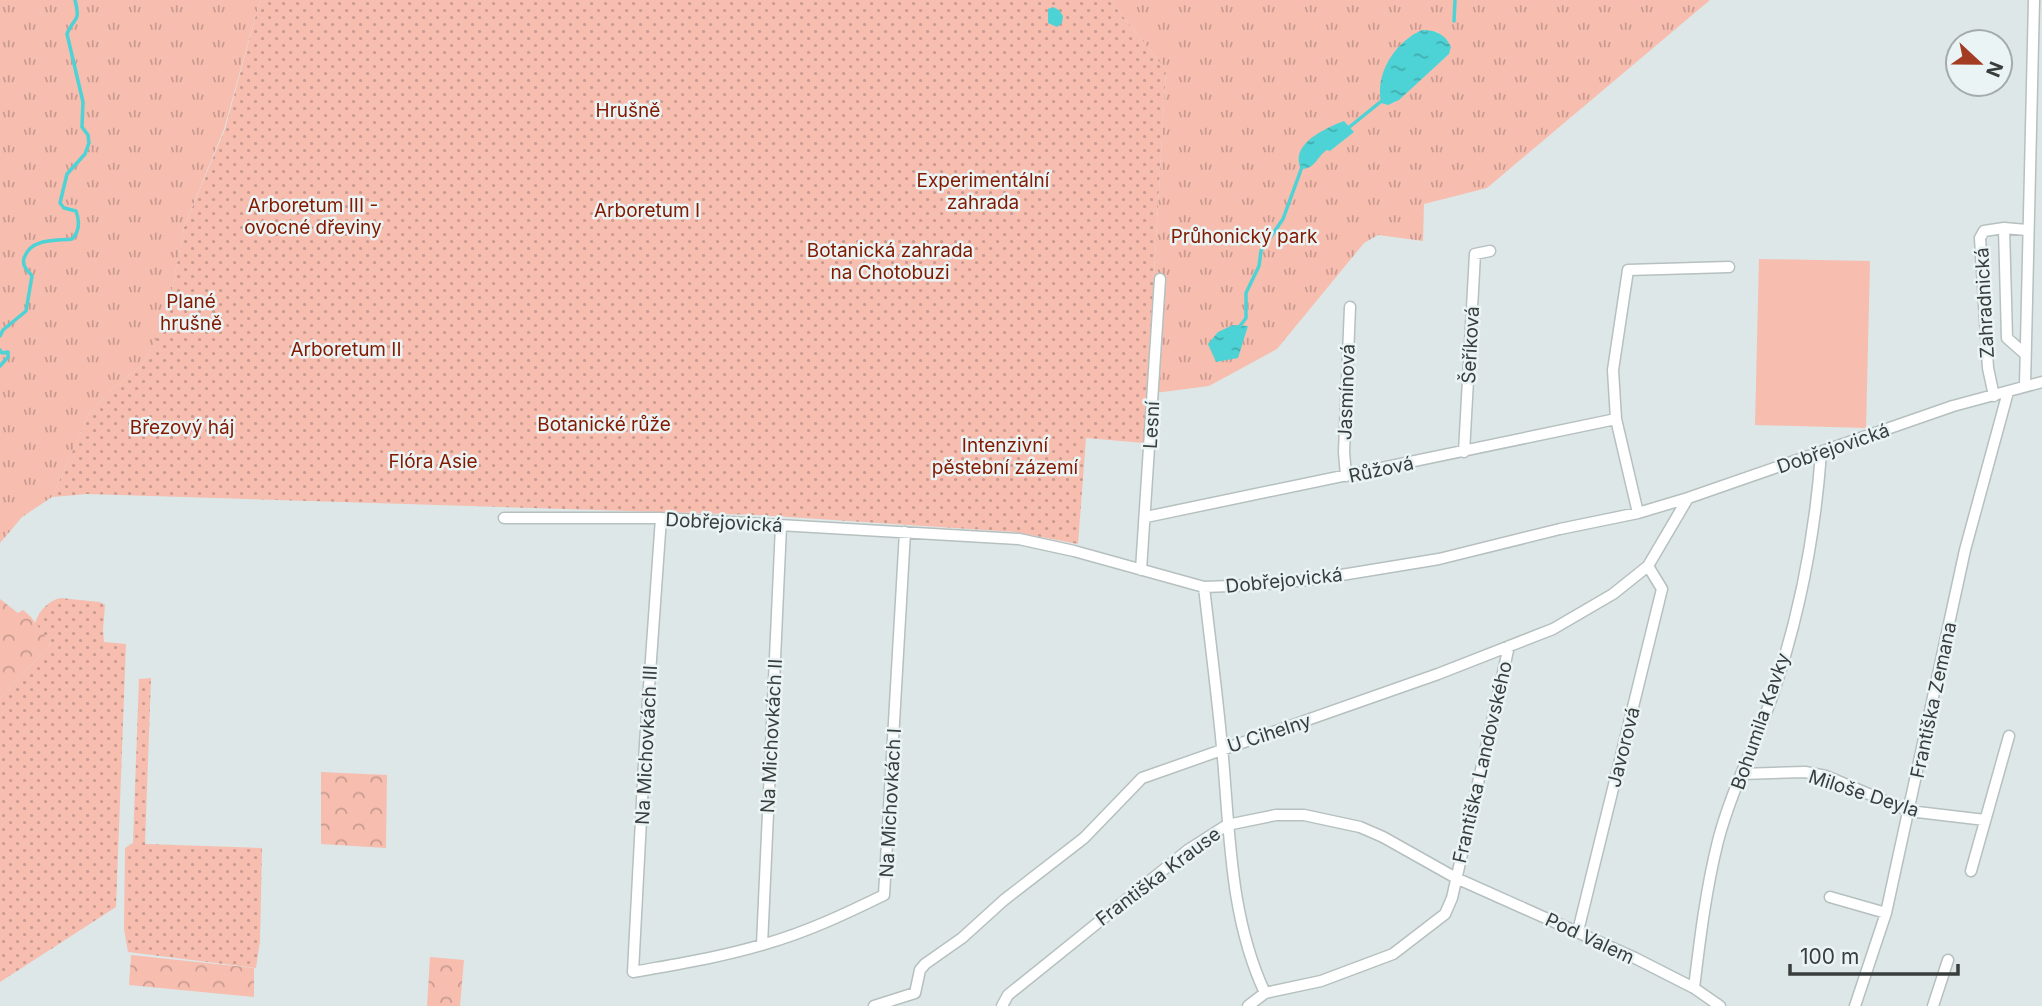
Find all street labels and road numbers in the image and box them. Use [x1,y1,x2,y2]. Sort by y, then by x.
street label: Zahradnická [1970,247,1999,359]
street label: Šeříková [1457,306,1484,384]
street label: Jasmínová [1333,343,1360,441]
street label: Lesní [1139,400,1164,449]
street label: Dobřejovická [1774,418,1892,478]
street label: Růžová [1346,451,1416,488]
street label: Dobřejovická [665,508,783,537]
street label: Dobřejovická [1224,563,1344,598]
street label: Františka Zemana [1906,620,1961,780]
street label: Bohumila Kavky [1726,649,1795,793]
street label: Na Michovkách Ⅱ [756,658,787,814]
street label: Františka Landovského [1448,659,1517,865]
street label: Na Michovkách Ⅲ [631,665,662,825]
street label: Javorová [1602,705,1645,790]
street label: U Cihelny [1224,709,1314,758]
street label: Na Michovkách Ⅰ [875,728,906,878]
street label: Miloše Deyla [1806,765,1922,822]
street label: Františka Krause [1092,822,1225,931]
street label: Pod Valem [1542,908,1638,969]

